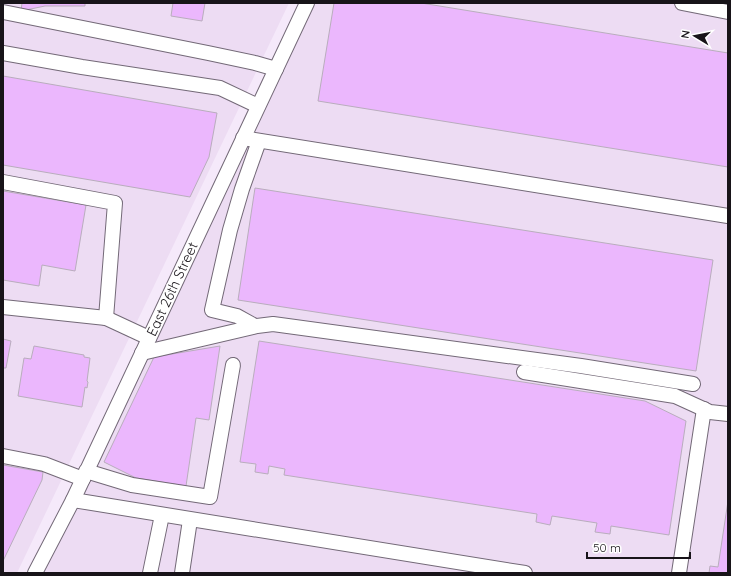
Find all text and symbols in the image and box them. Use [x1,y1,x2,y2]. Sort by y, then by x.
north arrow [675,16,715,56]
text: N [678,29,693,39]
street label: East 26th Street [142,239,202,339]
scale bar [587,534,690,560]
text: 50 m [593,540,621,555]

